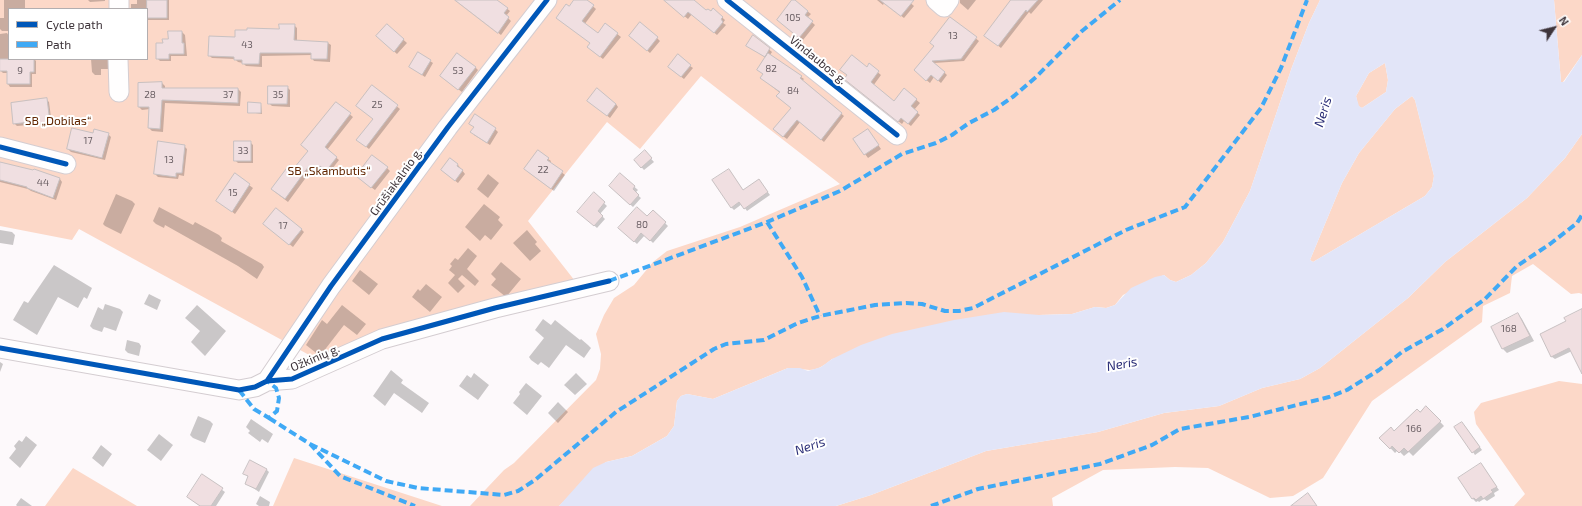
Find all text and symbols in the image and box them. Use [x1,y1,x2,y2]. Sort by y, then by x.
legend [8,8,148,60]
north arrow [1534,8,1574,48]
house number: 105 [785,12,801,24]
text: N [1557,14,1572,28]
text: Cycle path [46,17,103,31]
house number: 13 [948,30,958,42]
street label: Vindaubos g. [786,33,850,87]
text: Path [46,37,71,51]
house number: 43 [241,39,253,51]
house number: 82 [765,63,777,75]
house number: 9 [17,65,23,77]
house number: 53 [453,65,463,77]
house number: 84 [787,85,799,97]
house number: 28 [144,89,156,101]
house number: 37 [223,89,233,101]
house number: 35 [273,89,283,101]
water label: Neris [1311,95,1335,129]
house number: 25 [372,99,382,111]
park label: SB „Dobilas“ [25,114,91,128]
house number: 17 [83,135,93,147]
house number: 33 [237,145,249,157]
street label: Grūšiakalnio g. [367,145,425,219]
house number: 13 [164,154,174,166]
park label: SB „Skambutis“ [287,164,371,178]
house number: 22 [537,164,549,176]
house number: 44 [37,177,49,189]
house number: 15 [228,187,238,199]
house number: 80 [636,219,648,231]
house number: 17 [278,220,288,232]
house number: 168 [1501,323,1517,335]
street label: Ožkinių g. [288,341,342,375]
water label: Neris [1105,354,1139,374]
house number: 166 [1406,423,1422,435]
water label: Neris [793,434,827,458]

